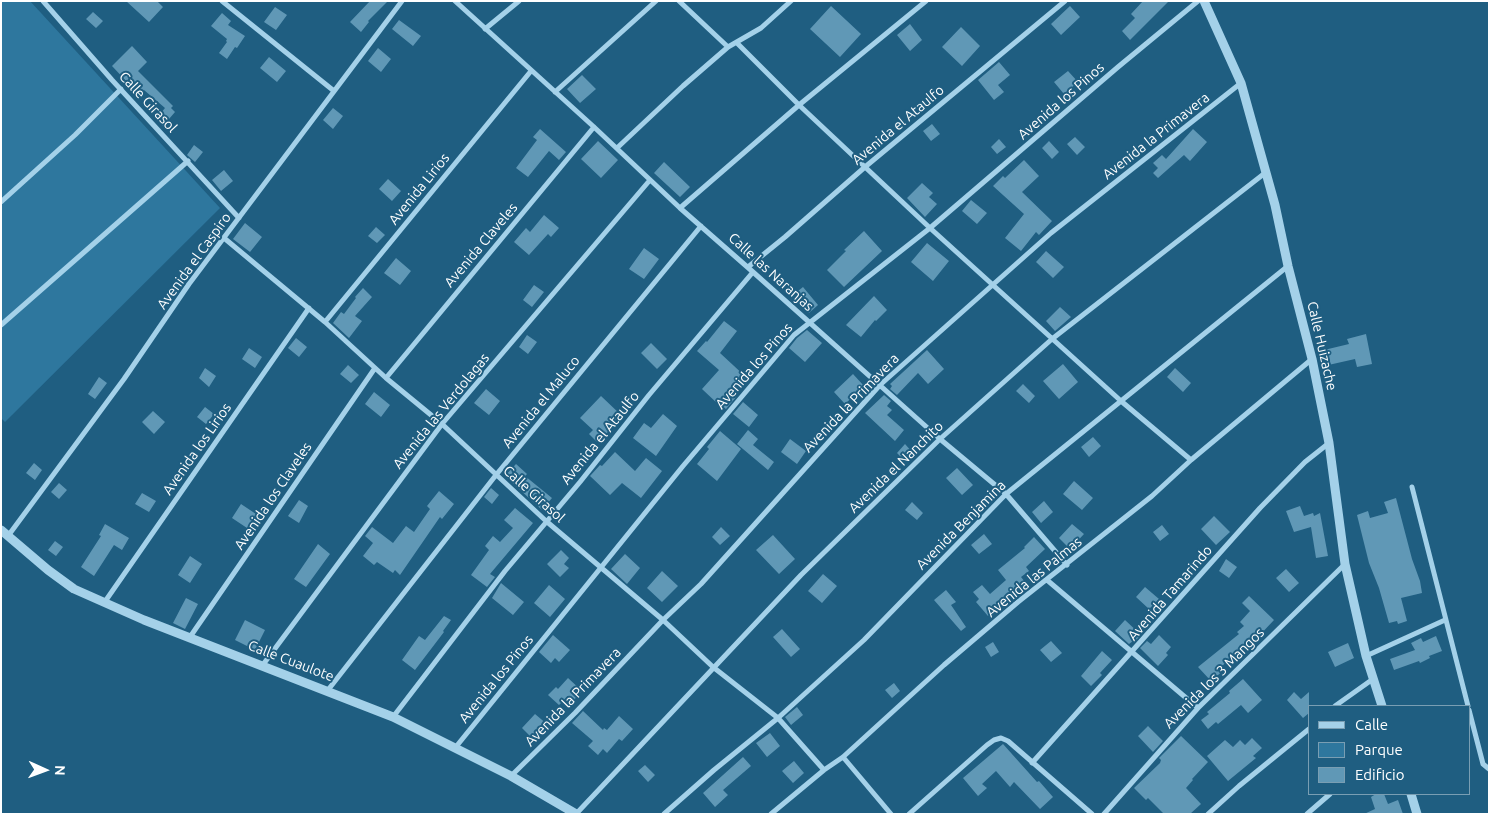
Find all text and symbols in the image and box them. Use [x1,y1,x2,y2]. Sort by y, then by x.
street label: Avenida los Pinos [1015,59,1107,143]
street label: Calle Girasol [116,68,180,136]
street label: Avenida el Ataulfo [849,82,947,168]
street label: Avenida la Primavera [1099,89,1213,183]
street label: Avenida Lirios [385,150,453,228]
street label: Avenida Claveles [441,199,521,291]
street label: Avenida el Caspiro [153,210,235,312]
street label: Calle las Naranjas [725,229,817,315]
street label: Calle Huizache [1304,300,1340,392]
street label: Avenida los Pinos [712,320,796,412]
street label: Avenida las Verdolagas [389,350,493,472]
street label: Avenida la Primavera [799,350,903,456]
street label: Avenida el Maluco [499,353,583,451]
street label: Avenida el Ataulfo [557,388,643,488]
street label: Avenida los Lirios [159,400,235,498]
street label: Avenida el Nanchito [845,418,947,516]
street label: Avenida los Claveles [231,439,315,553]
street label: Calle Girasol [500,462,568,526]
street label: Avenida Benjamina [913,477,1009,573]
street label: Avenida las Palmas [983,533,1085,621]
street label: Avenida Tamarindo [1124,542,1216,644]
street label: Avenida los 3 Mangos [1160,624,1268,732]
street label: Avenida los Pinos [455,632,537,726]
street label: Calle Cuaulote [246,637,336,685]
street label: Avenida la Primavera [521,644,625,750]
legend [1308,705,1470,795]
text: Calle [1355,716,1388,733]
text: Parque [1355,741,1403,758]
north arrow [20,745,70,795]
text: N [52,765,68,776]
text: Edificio [1355,766,1404,783]

